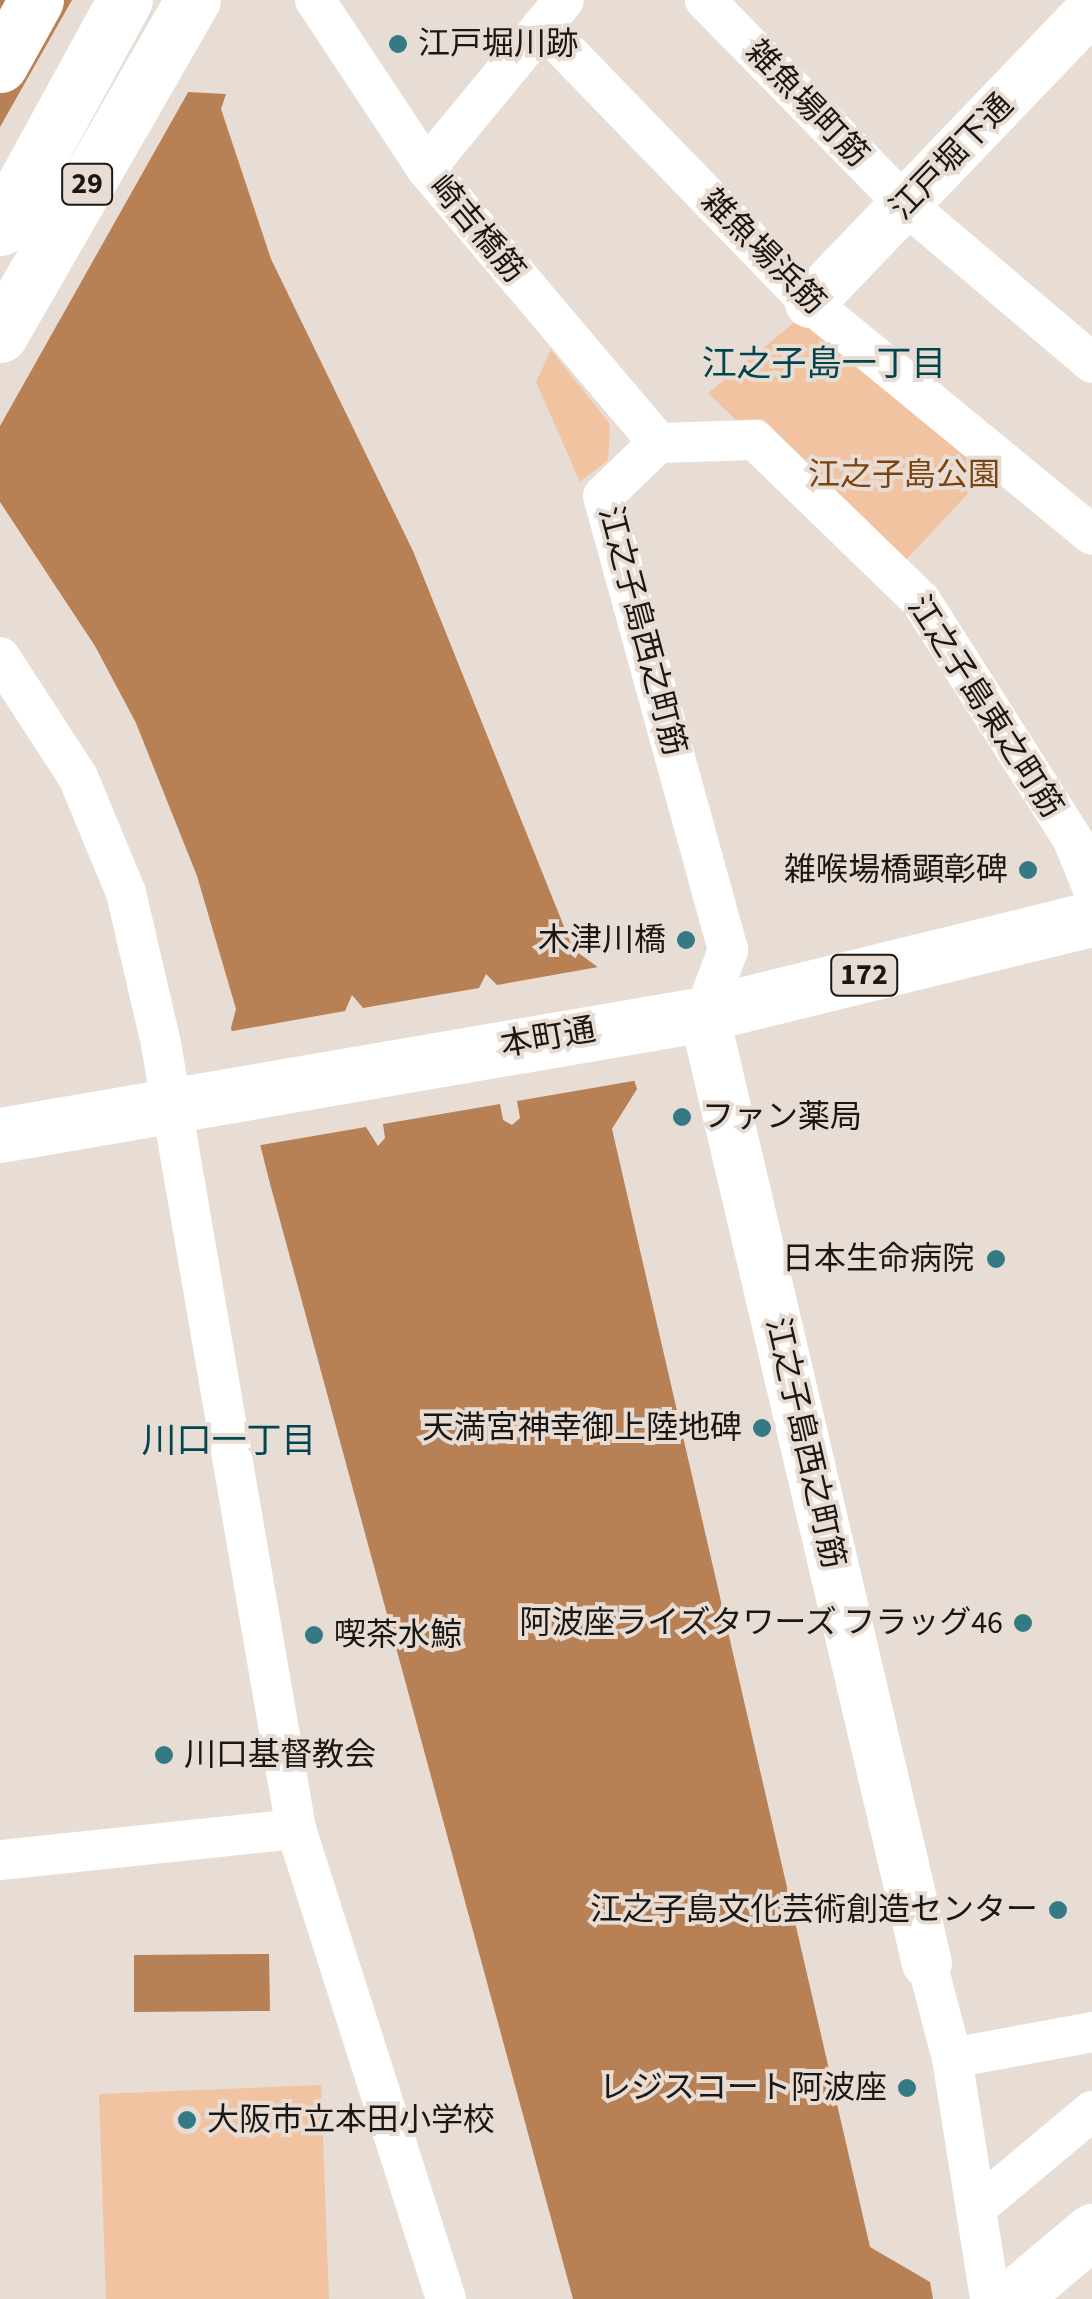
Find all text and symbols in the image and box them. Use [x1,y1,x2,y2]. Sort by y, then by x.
place label: 江戸堀川跡 [418,25,578,63]
marker: 江戸堀川跡 [387,33,409,55]
street label: 雑魚場町筋 [738,33,876,175]
street label: 江戸堀下通 [883,86,1021,228]
road number: 29 [59,159,114,209]
street label: 崎吉橋筋 [421,168,533,290]
street label: 雑魚場浜筋 [693,182,833,322]
district label: 江之子島一丁目 [702,343,946,385]
park label: 江之子島公園 [808,456,1000,494]
street label: 江之子島西之町筋 [590,502,694,760]
street label: 江之子島東之町筋 [899,589,1071,825]
place label: 雑喉場橋顕彰碑 [784,851,1008,889]
marker: 雑喉場橋顕彰碑 [1017,859,1039,881]
place label: 木津川橋 [538,921,666,959]
marker: 木津川橋 [675,929,697,951]
road number: 172 [829,950,899,1000]
street label: 本町通 [497,1011,599,1065]
place label: ファン薬局 [702,1098,862,1136]
marker: ファン薬局 [671,1106,693,1128]
place label: 日本生命病院 [782,1240,974,1278]
marker: 日本生命病院 [983,1246,1009,1272]
street label: 江之子島西之町筋 [757,1314,853,1572]
place label: 天満宮神幸御上陸地碑 [422,1409,742,1447]
marker: 天満宮神幸御上陸地碑 [751,1417,773,1439]
district label: 川口一丁目 [142,1420,316,1462]
place label: 阿波座ライズタワーズ フラッグ46 [517,1604,1003,1642]
marker: 阿波座ライズタワーズ フラッグ46 [1012,1612,1034,1634]
place label: 喫茶水鯨 [334,1616,462,1654]
marker: 喫茶水鯨 [303,1624,325,1646]
place label: 川口基督教会 [184,1736,376,1774]
marker: 川口基督教会 [153,1744,175,1766]
place label: 江之子島文化芸術創造センター [590,1891,1038,1929]
marker: 江之子島文化芸術創造センター [1047,1899,1069,1921]
place label: レジスコート阿波座 [599,2069,887,2107]
marker: レジスコート阿波座 [896,2077,918,2099]
place label: 大阪市立本田小学校 [207,2101,495,2139]
marker: 大阪市立本田小学校 [176,2109,198,2131]

